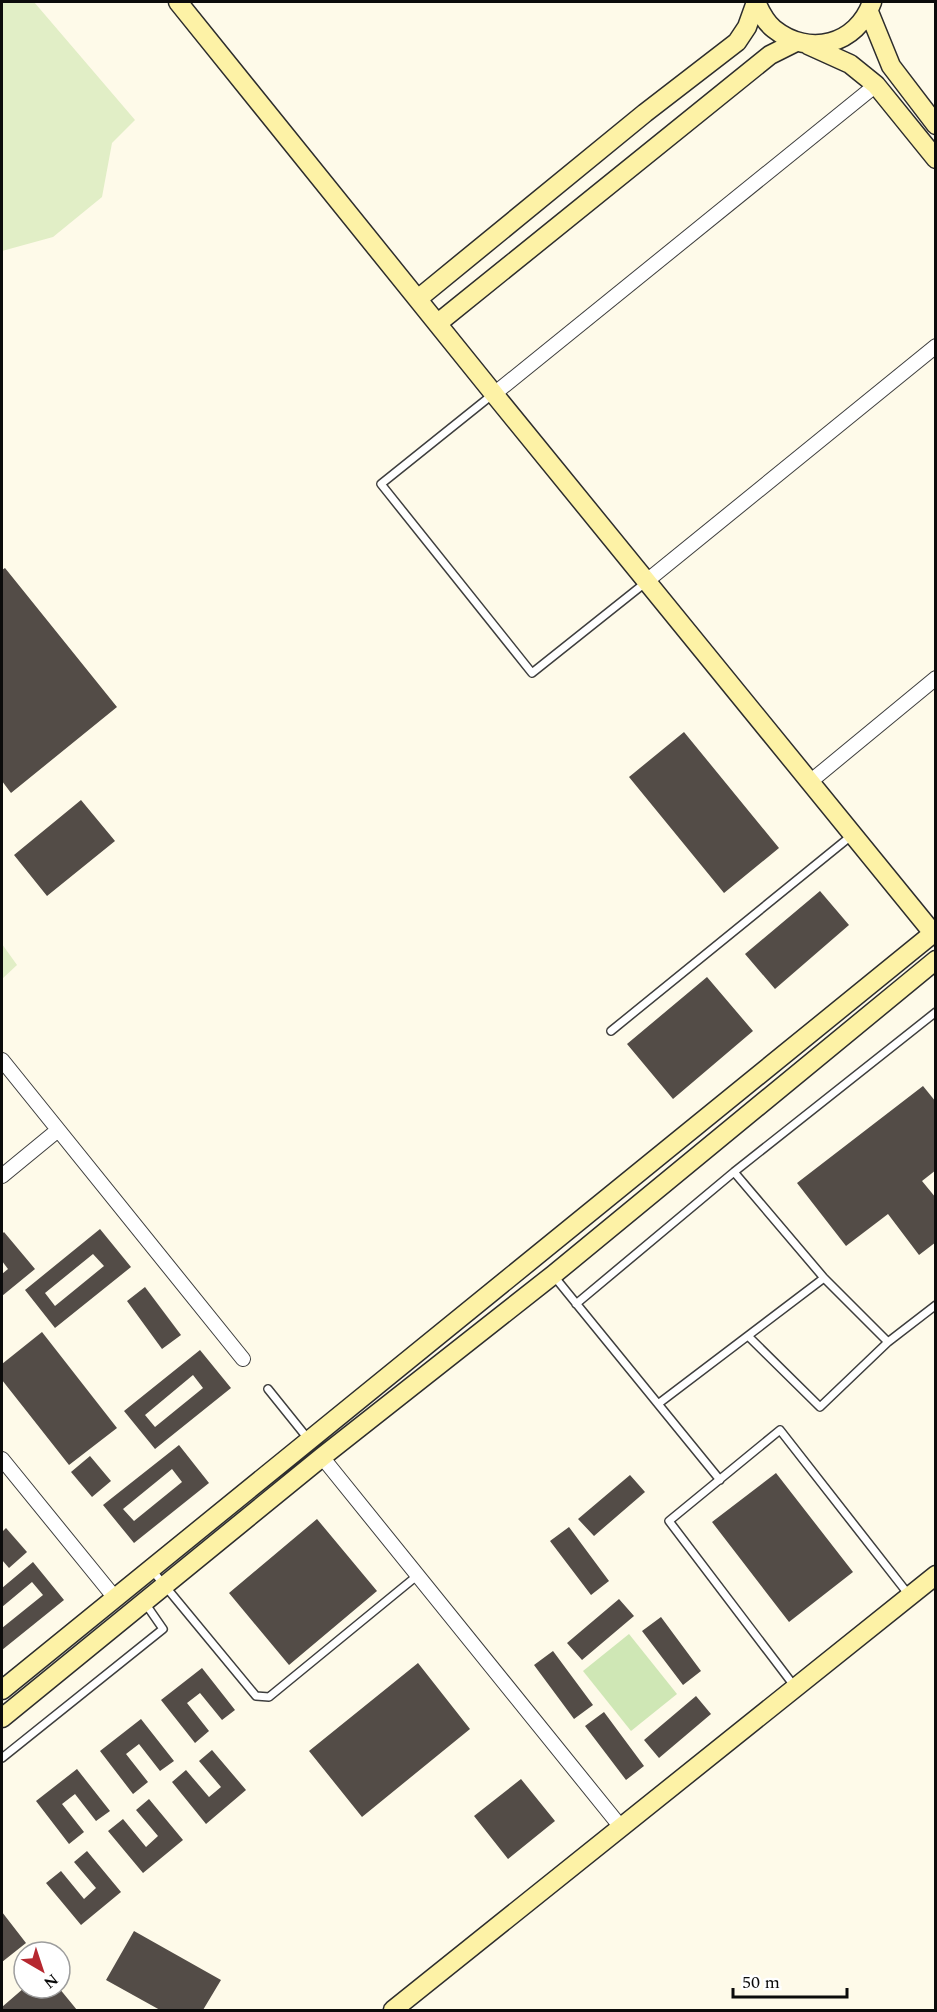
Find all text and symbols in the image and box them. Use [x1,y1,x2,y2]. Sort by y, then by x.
north arrow [12,1940,72,2000]
scale bar [733,1961,847,1999]
text: N [38,1967,63,1994]
text: 50 m [742,1969,780,1996]

